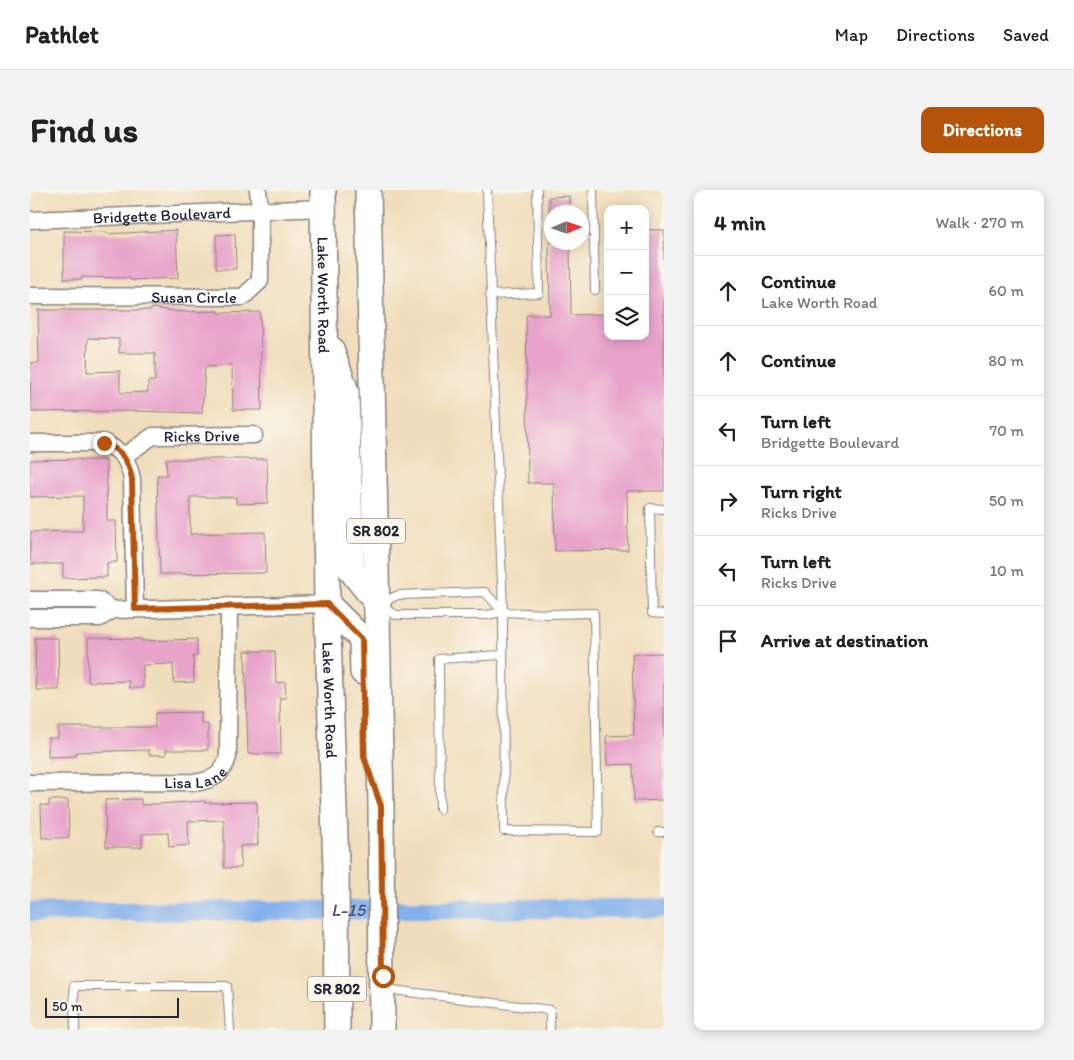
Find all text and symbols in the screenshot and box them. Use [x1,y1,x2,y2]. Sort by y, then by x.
text: Pathlet [25,20,99,49]
text: Map [835,24,868,46]
text: Directions [896,24,975,46]
text: Saved [1003,24,1049,46]
button: Directions [921,107,1044,153]
text: Find us [30,109,138,151]
street label: Bridgette Boulevard [92,202,232,227]
north arrow [544,205,589,250]
map controls [604,205,649,340]
button: + [604,205,649,250]
text: 4 min [714,210,766,235]
text: Walk · 270 m [936,213,1024,232]
street label: Lake Worth Road [314,237,334,354]
button: − [604,250,649,295]
text: Continue [761,270,836,293]
icon: ahead [714,277,742,305]
text: 60 m [989,281,1024,300]
street label: Susan Circle [151,287,237,306]
text: Lake Worth Road [761,293,877,312]
button: layers [604,295,649,340]
icon: ahead [714,347,742,375]
text: Continue [761,349,836,372]
text: 80 m [988,351,1024,370]
text: Turn left [761,410,831,433]
icon: left [714,417,742,445]
text: 70 m [989,421,1024,440]
street label: Ricks Drive [164,426,240,445]
route end [93,432,116,455]
text: Bridgette Boulevard [761,433,899,452]
text: Turn right [761,480,842,503]
icon: right [714,487,742,515]
text: 50 m [989,491,1024,510]
text: Ricks Drive [761,503,837,522]
road number: SR 802 [347,518,405,544]
text: Turn left [761,550,831,573]
icon: left [714,557,742,585]
text: 10 m [990,561,1024,580]
text: Ricks Drive [761,573,837,592]
icon: arrive [714,627,742,655]
text: Arrive at destination [761,629,928,652]
street label: Lake Worth Road [319,641,342,759]
street label: Lisa Lane [164,763,231,792]
water label: L-15 [331,899,367,921]
route start [372,965,395,988]
road number: SR 802 [308,976,366,1002]
scale bar [45,995,179,1018]
text: 50 m [52,998,83,1015]

